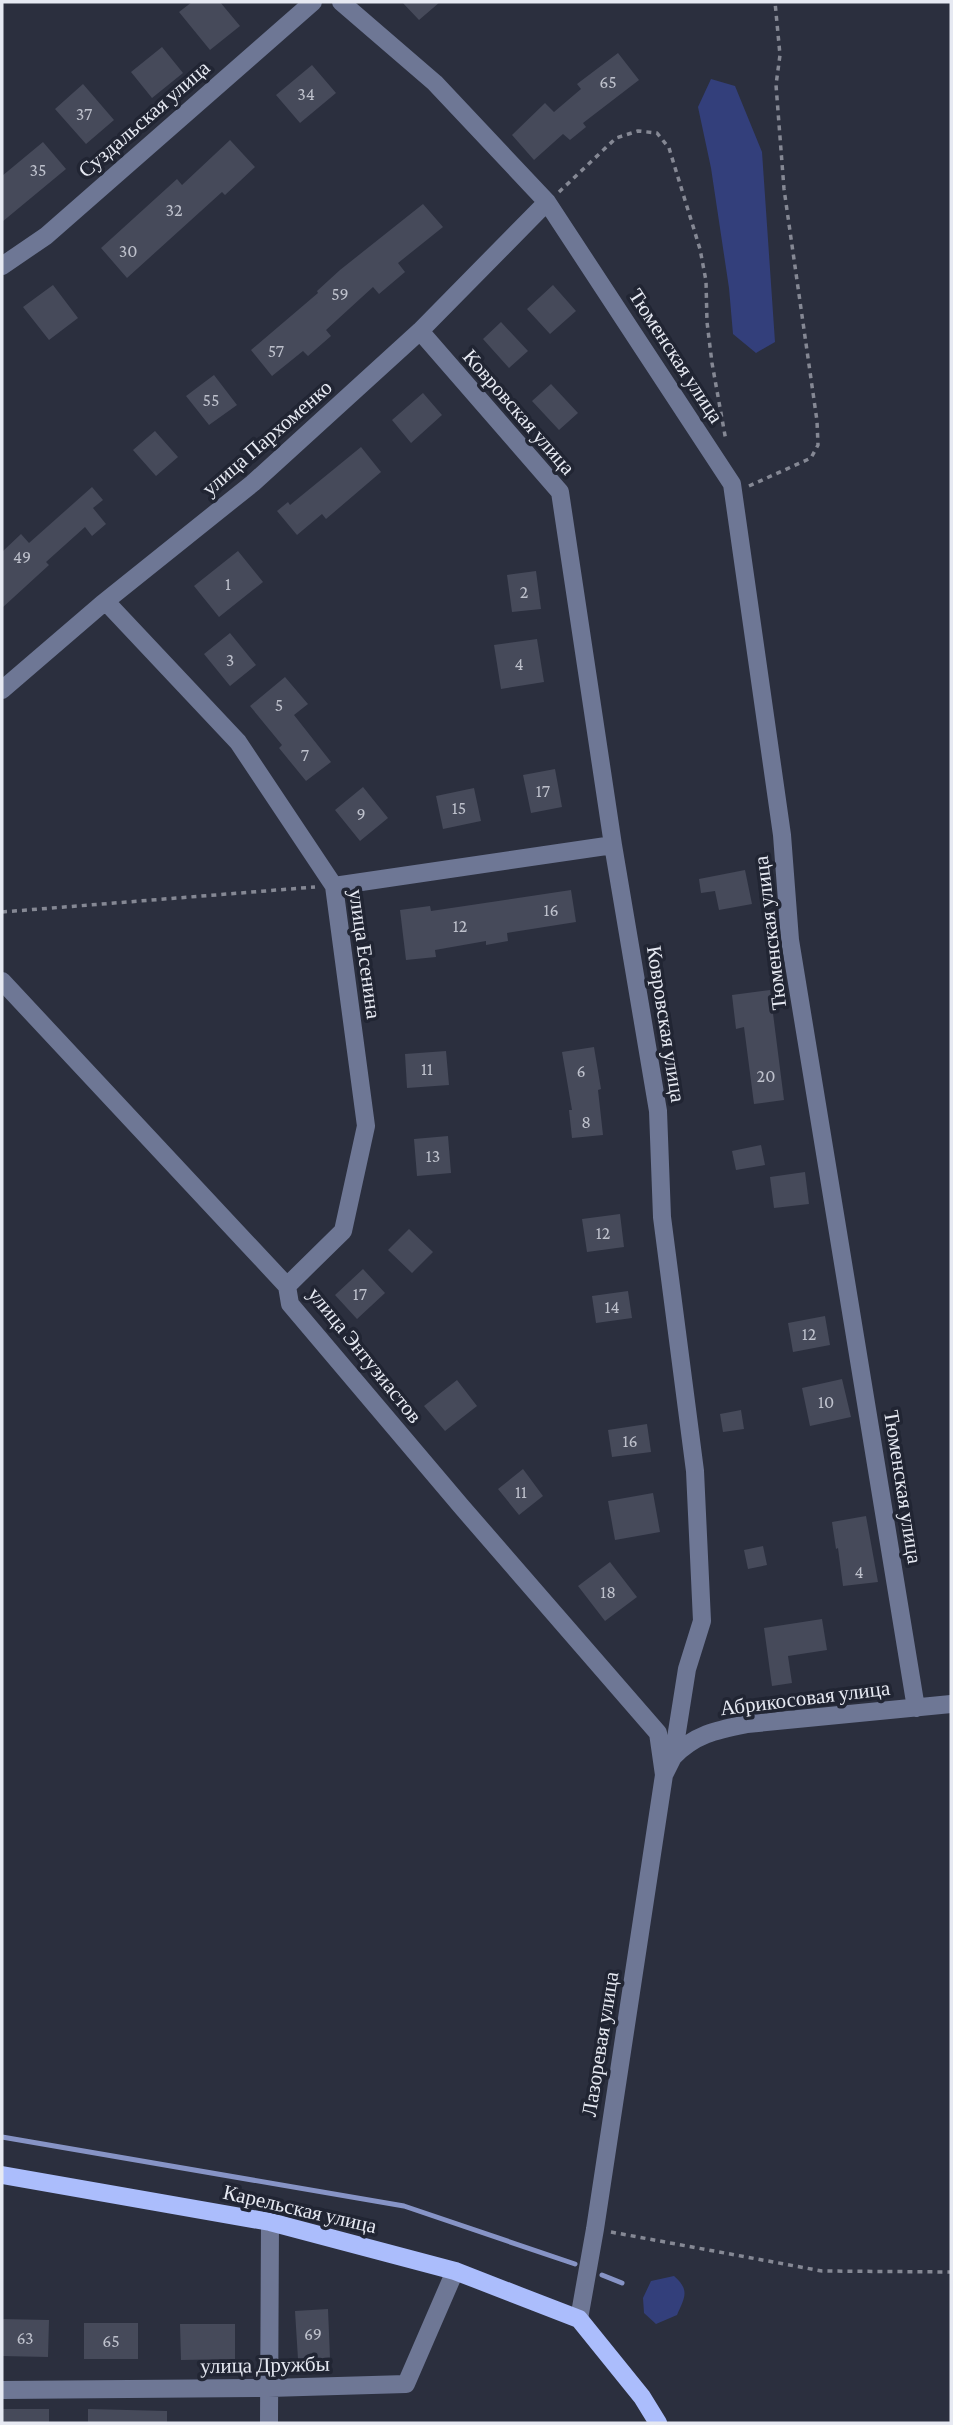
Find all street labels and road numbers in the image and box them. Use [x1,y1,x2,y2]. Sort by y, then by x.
street label: Суздальская улица [73,55,215,183]
street label: Тюменская улица [624,284,729,428]
street label: Ковровская улица [458,344,580,480]
street label: улица Пархоменко [197,375,337,501]
street label: Тюменская улица [749,854,791,1011]
street label: улица Есенина [344,888,386,1021]
street label: Ковровская улица [642,944,690,1105]
street label: улица Энтузиастов [303,1282,427,1428]
street label: Тюменская улица [879,1409,927,1566]
street label: Абрикосовая улица [719,1676,892,1720]
street label: Лазоревая улица [577,1969,623,2118]
street label: Карельская улица [221,2180,380,2238]
street label: улица Дружбы [200,2352,330,2378]

